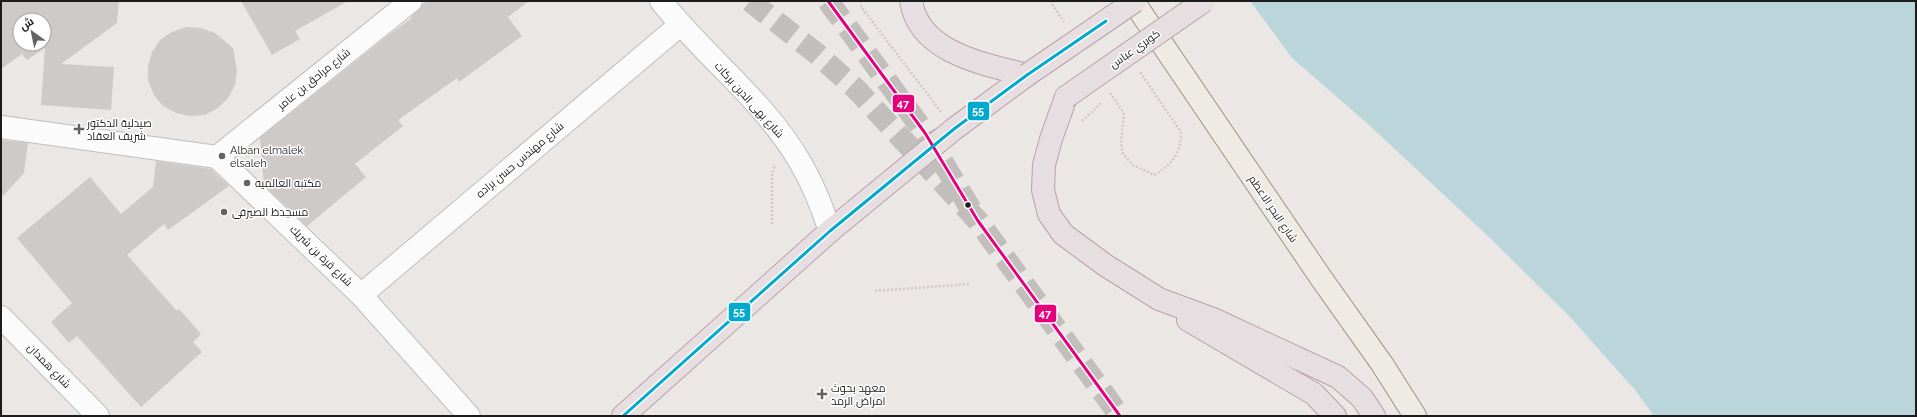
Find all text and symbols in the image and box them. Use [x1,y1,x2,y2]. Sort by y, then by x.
north arrow [12,12,52,52]
text: ش [17,15,36,33]
street label: كوبري عباس [1107,27,1164,73]
street label: شارع مراحق بن عامر [274,46,354,114]
street label: شارع بهى الدين بركات [711,60,786,141]
line badge: 47 [892,94,915,113]
text: 47 [897,97,910,110]
line badge: 55 [967,101,990,121]
text: 55 [972,105,984,118]
place label: صيدلية الدكتور شريف العقاد [86,117,152,143]
street label: شارع مهندس حسن براده [474,120,567,201]
marker: صيدلية الدكتور شريف العقاد [74,124,84,134]
place label: Alban elmalek elsaleh [230,144,303,170]
marker: Alban elmalek elsaleh [217,151,227,161]
street label: شارع البحر الاعظم [1245,173,1300,246]
place label: مكتبه العالميه [255,177,321,190]
marker: مكتبه العالميه [242,178,252,188]
unlabelled marker [963,200,973,210]
place label: مسجدظ الصيرفى [232,206,308,219]
marker: مسجدظ الصيرفى [219,207,229,217]
street label: شارع قرة بن شريك [286,223,355,290]
line badge: 55 [728,302,751,322]
line badge: 47 [1034,304,1057,323]
text: 55 [733,306,745,319]
text: 47 [1039,307,1052,320]
street label: شارع همدان [24,341,73,392]
place label: معهد بحوث امراض الرمد [831,382,886,408]
marker: معهد بحوث امراض الرمد [816,388,828,400]

